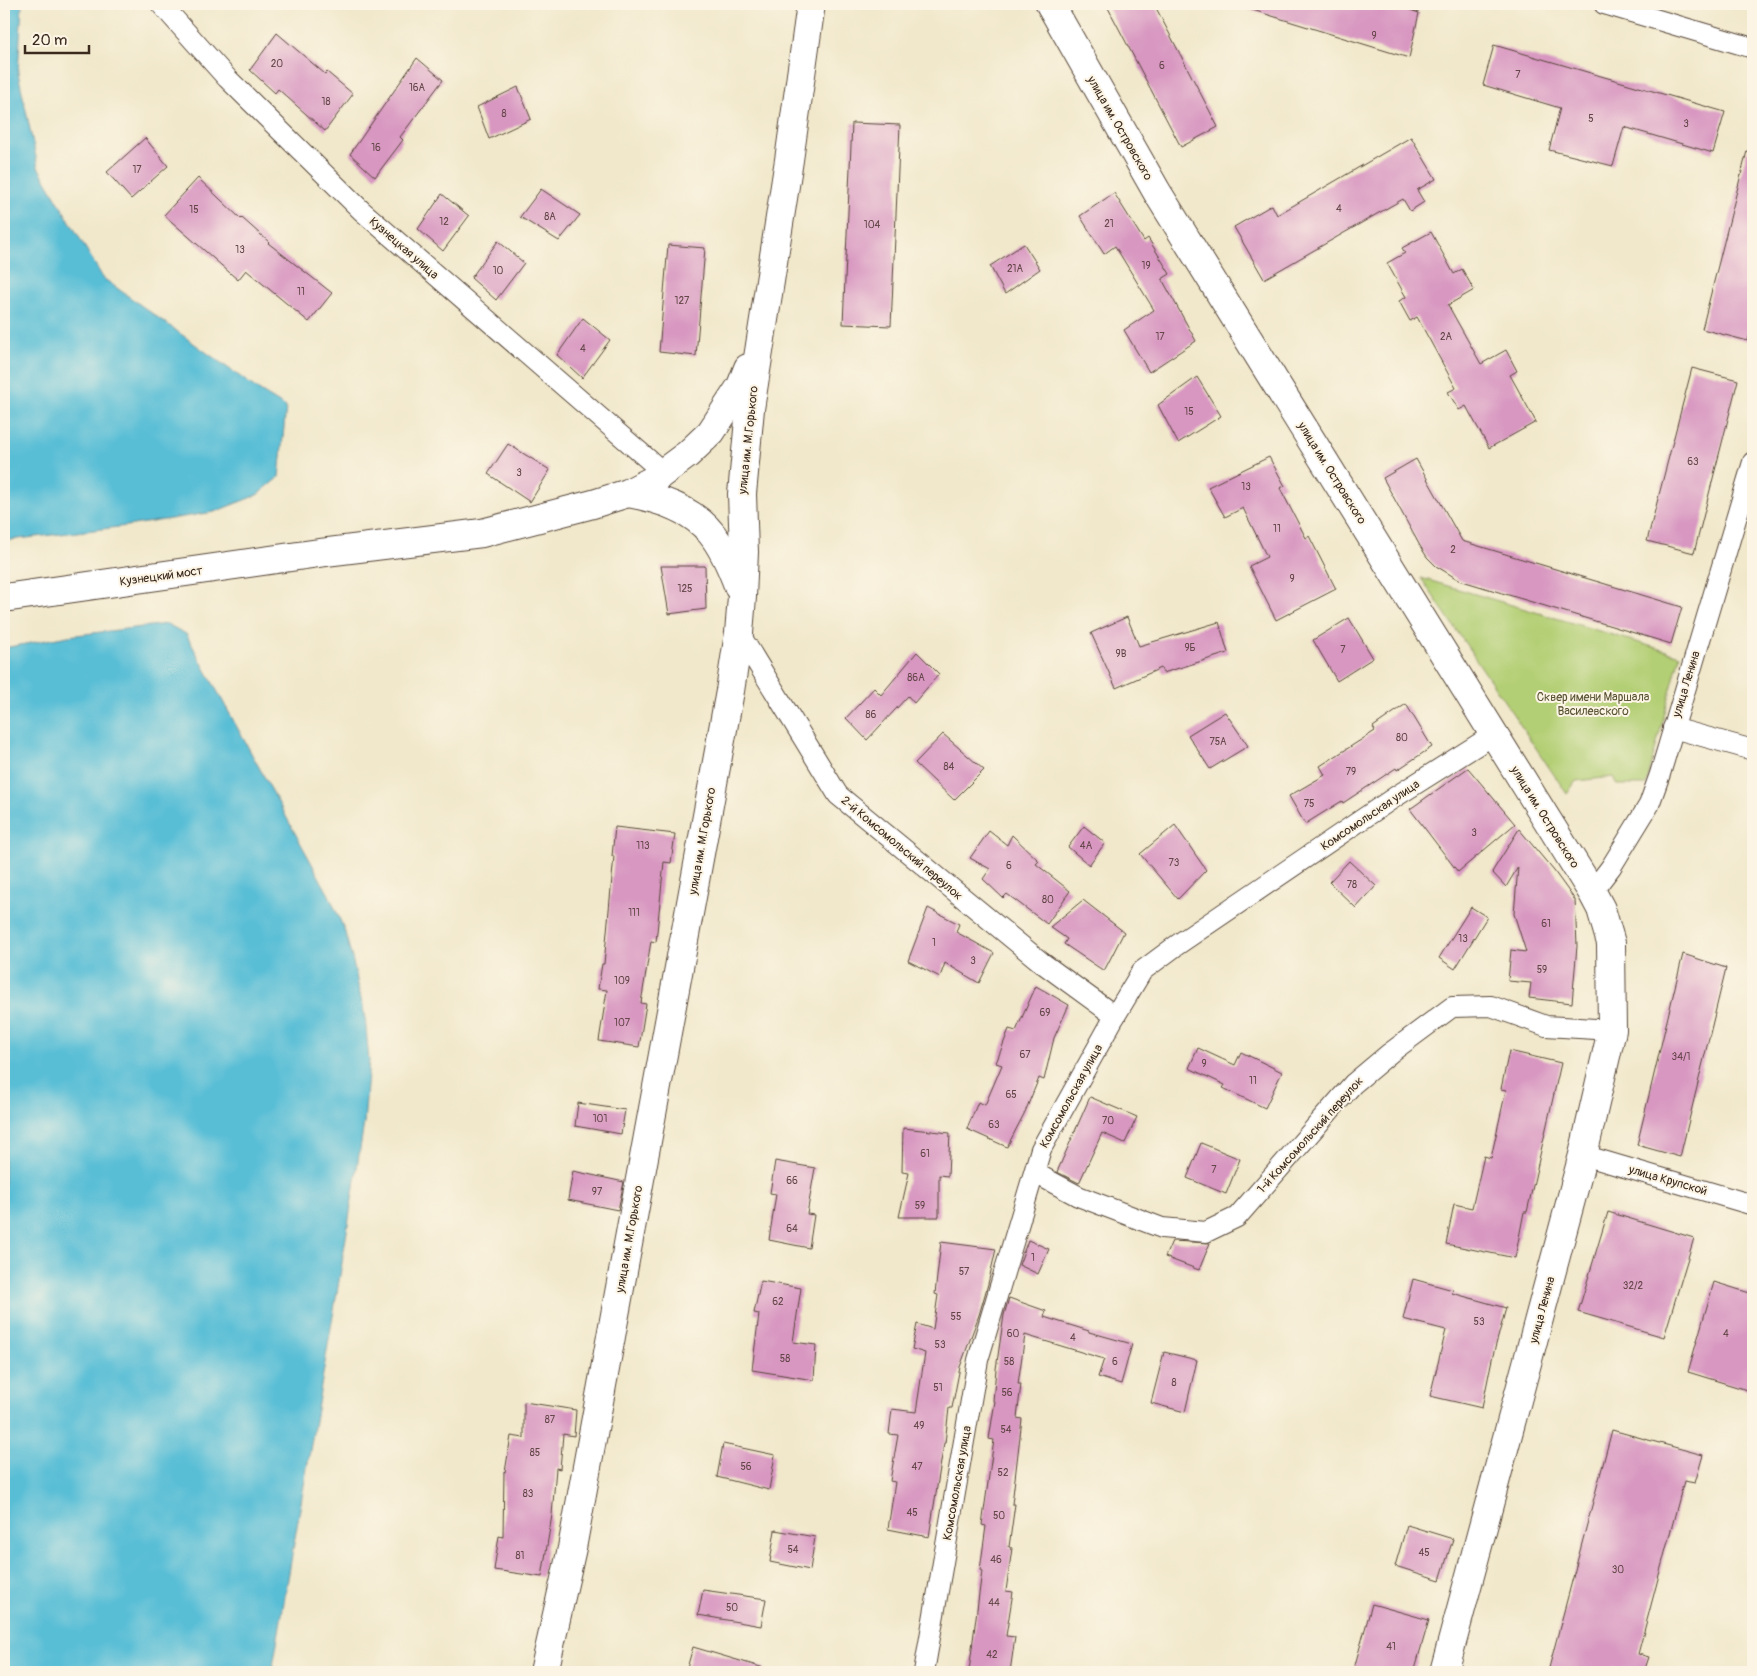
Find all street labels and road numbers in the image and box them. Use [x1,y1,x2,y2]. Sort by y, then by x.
street label: улица им. Островского [1083,73,1156,183]
street label: Кузнецкая улица [366,214,442,283]
street label: улица им. М.Горького [735,385,762,496]
street label: улица им. Островского [1293,419,1369,528]
street label: Кузнецкий мост [119,563,203,590]
street label: улица Ленина [1669,649,1704,720]
street label: улица им. Островского [1506,763,1582,872]
street label: Комсомольская улица [1318,777,1423,854]
street label: улица им. М.Горького [685,786,719,897]
street label: 2-й Комсомольский переулок [838,793,965,904]
street label: Комсомольская улица [1037,1042,1106,1151]
street label: 1-й Комсомольский переулок [1254,1074,1367,1197]
street label: улица Крупской [1626,1162,1709,1199]
street label: улица им. М.Горького [612,1184,646,1295]
street label: улица Ленина [1526,1275,1559,1346]
street label: Комсомольская улица [940,1424,975,1542]

